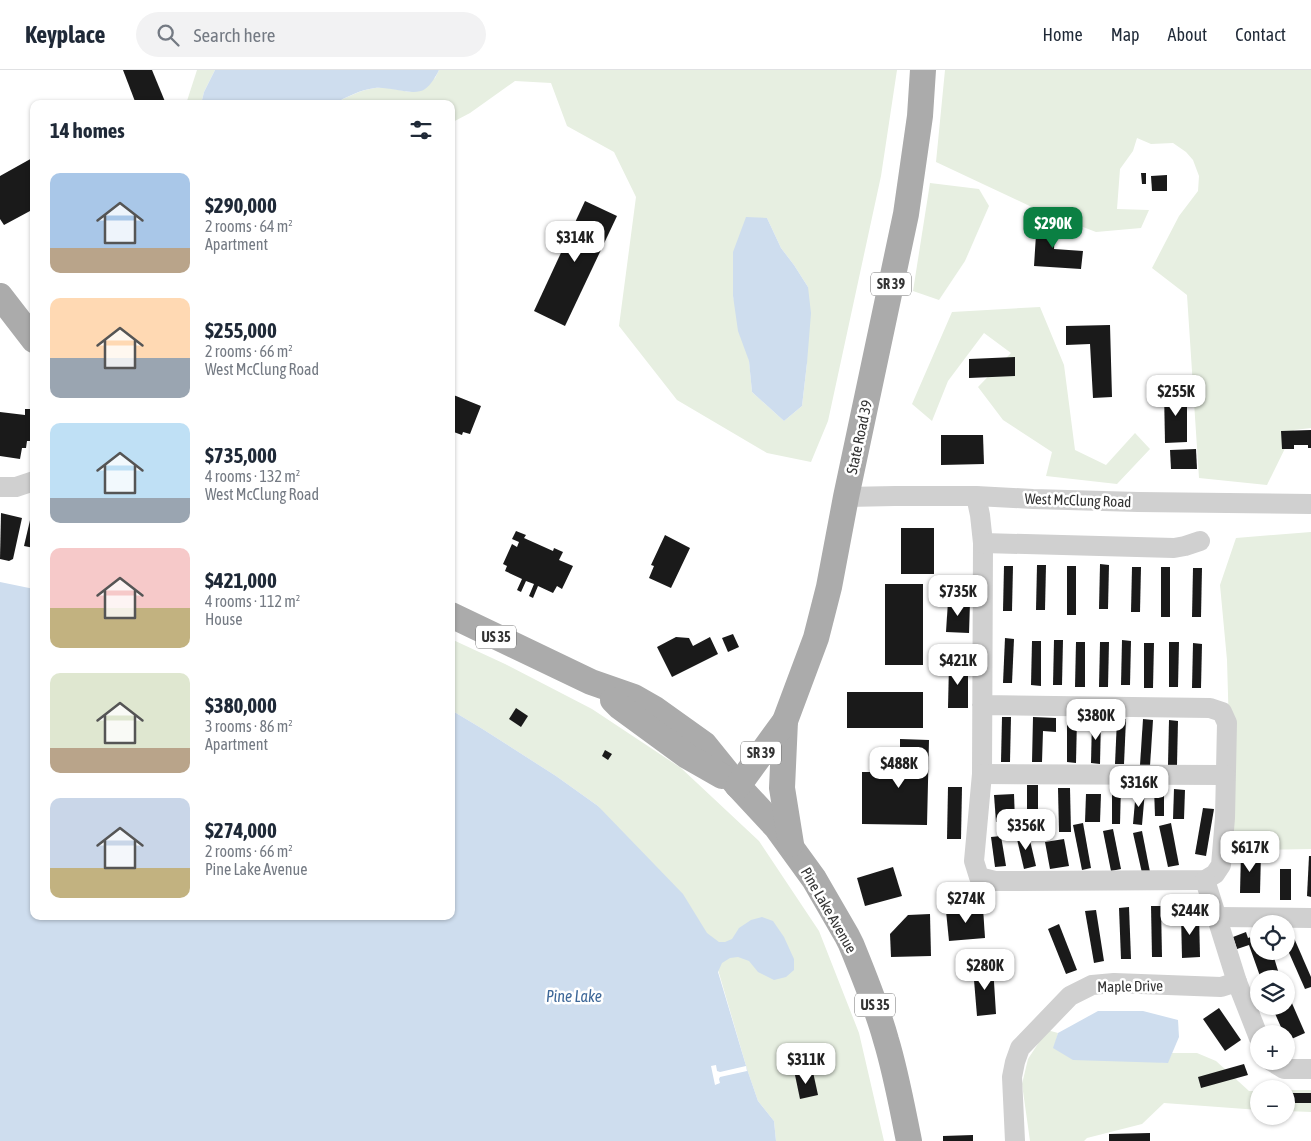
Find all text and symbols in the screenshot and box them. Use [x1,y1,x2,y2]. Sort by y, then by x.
search box [136,12,486,57]
text: Keyplace [25,21,106,48]
icon: search [154,21,182,49]
text: Search here [194,24,275,46]
text: Home [1043,24,1083,45]
text: Map [1111,24,1140,45]
text: About [1168,24,1207,45]
text: Contact [1235,24,1286,45]
icon: filters [407,116,435,144]
text: 14 homes [50,118,125,142]
icon: home [90,193,150,253]
text: $290,000 [205,193,277,217]
pin: $290K [1018,206,1088,249]
text: $290K [1034,214,1072,232]
text: 2 rooms · 64 m² [205,217,293,235]
pin: $314K [540,220,610,263]
text: $314K [556,228,594,246]
text: Apartment [205,235,268,253]
road number: SR 39 [871,272,911,295]
icon: home [90,318,150,378]
text: $255,000 [205,318,277,342]
text: 2 rooms · 66 m² [205,342,293,360]
text: West McClung Road [205,360,319,378]
pin: $255K [1141,374,1211,417]
text: $255K [1157,382,1195,400]
street label: State Road 39 [843,398,875,476]
icon: home [90,443,150,503]
text: $735,000 [205,443,277,467]
text: 4 rooms · 132 m² [205,467,300,485]
text: West McClung Road [205,485,319,503]
street label: West McClung Road [1024,490,1132,510]
icon: home [90,568,150,628]
text: $421,000 [205,568,277,592]
pin: $735K [923,574,993,617]
text: $735K [939,582,977,600]
text: 4 rooms · 112 m² [205,592,300,610]
text: House [205,610,242,628]
road number: US 35 [476,626,516,648]
pin: $421K [923,644,993,686]
text: $421K [939,651,977,669]
icon: home [90,693,150,753]
text: $380,000 [205,693,277,717]
pin: $380K [1061,698,1131,741]
text: $380K [1077,706,1115,724]
text: 3 rooms · 86 m² [205,717,293,735]
text: Apartment [205,735,268,753]
road number: SR 39 [741,741,781,764]
pin: $488K [864,746,934,789]
text: $488K [880,754,918,772]
pin: $316K [1104,766,1174,808]
text: $316K [1120,773,1158,791]
pin: $356K [991,808,1061,851]
text: $356K [1007,816,1045,834]
icon: home [90,818,150,878]
text: $274,000 [205,818,277,842]
pin: $617K [1215,830,1285,873]
text: $617K [1231,838,1269,856]
text: 2 rooms · 66 m² [205,842,293,860]
text: Pine Lake Avenue [205,860,308,878]
street label: Pine Lake Avenue [798,864,860,956]
pin: $274K [931,882,1001,924]
text: $274K [947,889,985,907]
pin: $244K [1155,894,1225,936]
text: $244K [1171,901,1209,919]
map controls [1250,915,1295,1125]
button: locate [1250,915,1295,960]
pin: $280K [950,948,1020,991]
text: $280K [966,956,1004,974]
button: layers [1250,970,1295,1015]
street label: Maple Drive [1097,977,1163,995]
water label: Pine Lake [546,987,602,1005]
road number: US 35 [855,994,895,1016]
button: + [1250,1025,1295,1070]
pin: $311K [771,1042,841,1085]
text: $311K [787,1050,825,1068]
button: − [1250,1080,1295,1125]

